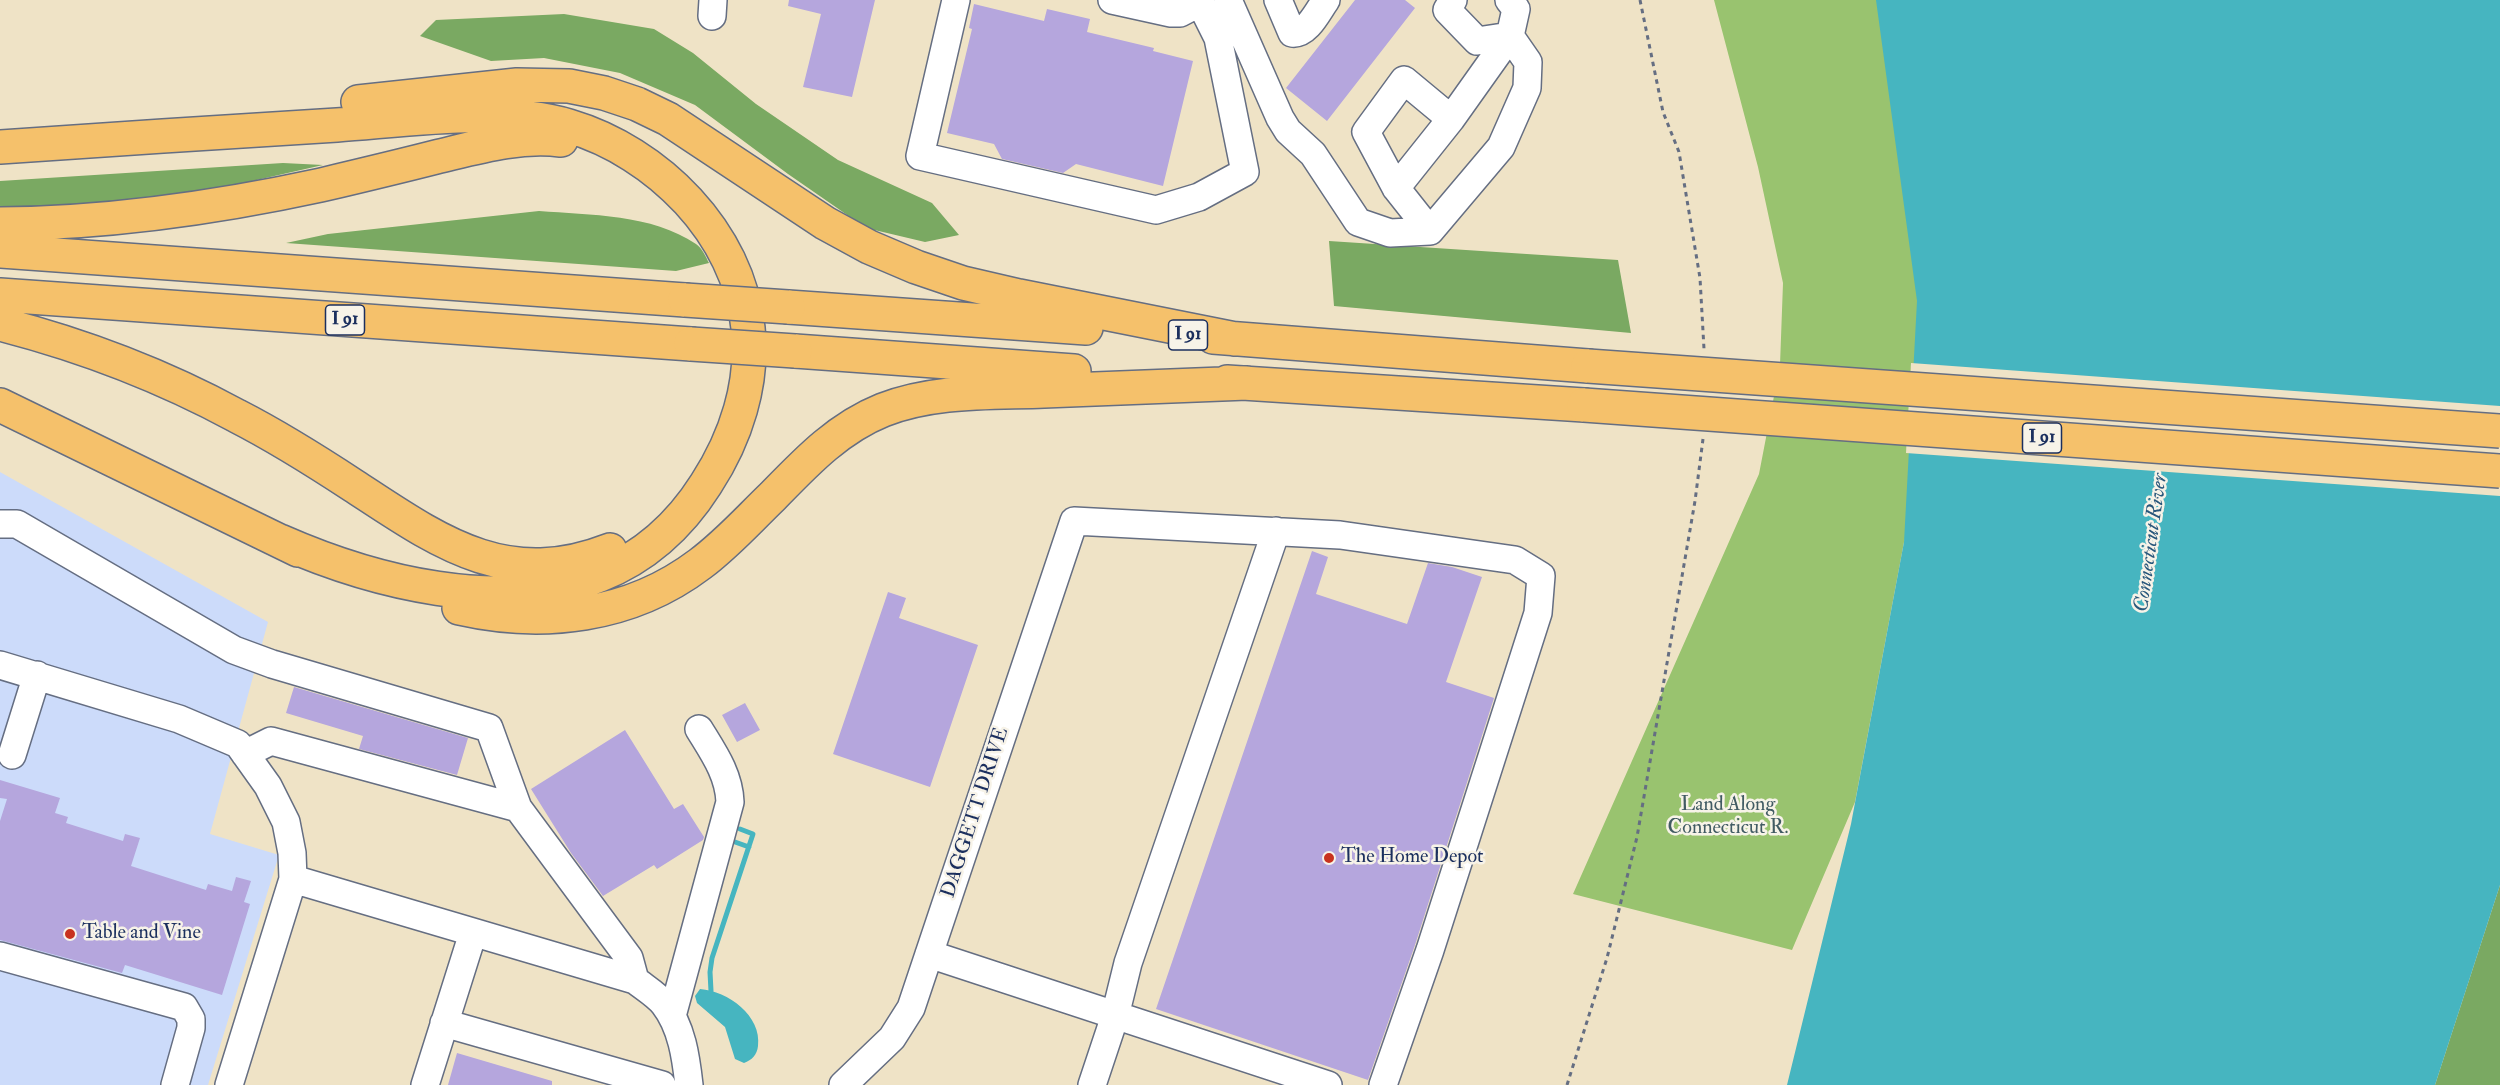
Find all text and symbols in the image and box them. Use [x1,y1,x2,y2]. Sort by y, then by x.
road number: I 91 [326,305,364,335]
road number: I 91 [1168,320,1208,350]
road number: I 91 [2022,423,2062,453]
water label: Connecticut River [2130,472,2174,614]
street label: DAGGETT DRIVE [937,725,1015,901]
park label: Land Along Connecticut R. [1668,794,1788,841]
place label: The Home Depot [1341,846,1484,870]
marker: The Home Depot [1322,851,1336,865]
place label: Table and Vine [82,922,201,946]
marker: Table and Vine [63,927,77,941]

